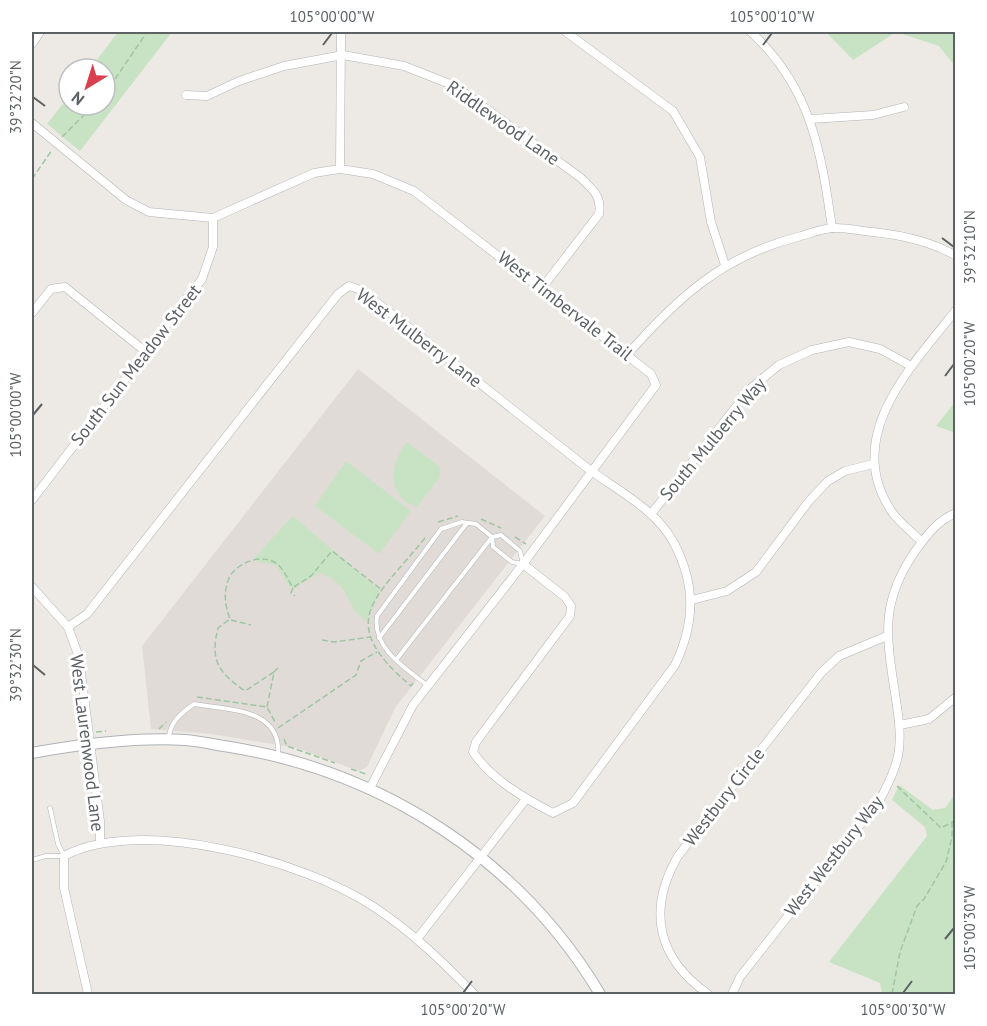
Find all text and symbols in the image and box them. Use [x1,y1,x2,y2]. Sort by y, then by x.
text: 105°00'00"W [290,7,375,26]
text: 105°00'10"W [730,7,815,26]
north arrow [57,57,117,117]
text: 39°32'20"N [6,60,25,134]
street label: Riddlewood Lane [442,75,564,170]
text: N [67,88,88,110]
text: 39°32'10"N [960,210,979,284]
street label: West Timbervale Trail [493,246,638,366]
street label: South Sun Meadow Street [65,279,206,450]
street label: West Mulberry Lane [352,283,487,392]
text: 105°00'20"W [960,321,979,406]
text: 105°00'00"W [6,372,25,457]
street label: South Mulberry Way [654,372,771,505]
text: 39°32'30"N [6,628,25,702]
street label: West Laurenwood Lane [65,653,110,833]
street label: Westbury Circle [678,743,769,851]
street label: West Westbury Way [779,790,888,921]
text: 105°00'30"W [960,885,979,970]
text: 105°00'20"W [421,1000,506,1019]
text: 105°00'30"W [861,1000,946,1019]

